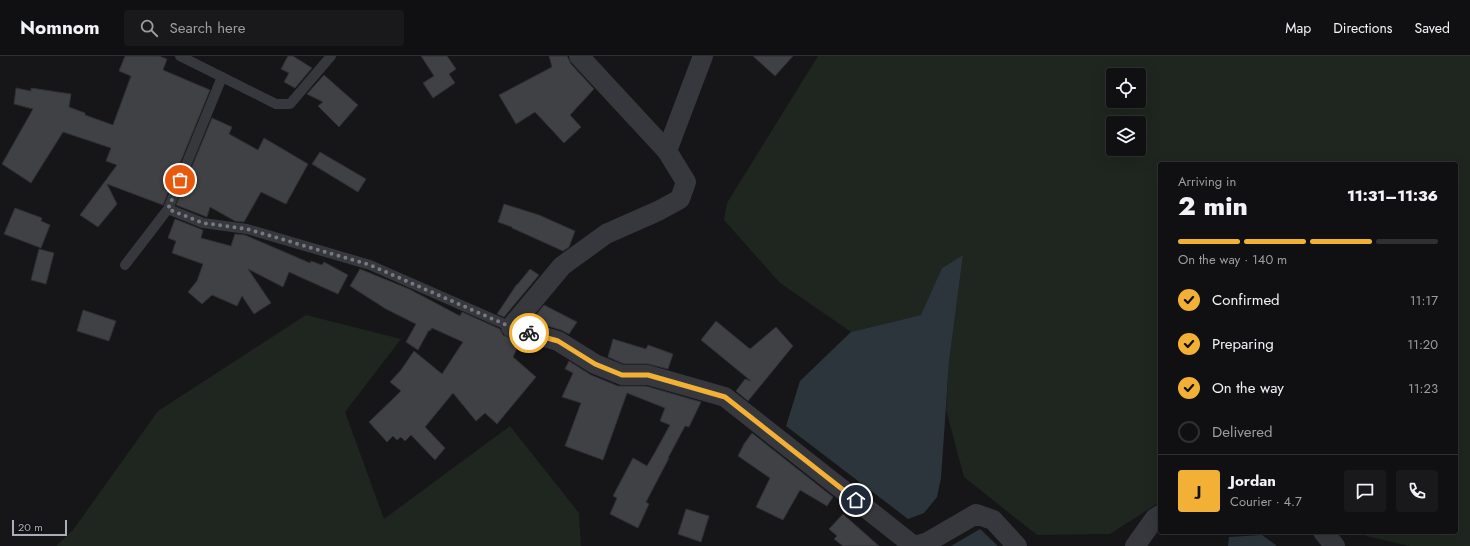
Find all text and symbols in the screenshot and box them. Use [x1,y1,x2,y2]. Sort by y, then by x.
search box [124,10,404,46]
text: Nomnom [20,14,100,41]
icon: search [138,17,160,39]
text: Search here [170,17,245,39]
text: Map [1285,18,1311,38]
text: Directions [1333,18,1393,38]
text: Saved [1415,18,1450,38]
map controls [1106,68,1146,156]
button: locate [1106,68,1146,108]
button: layers [1106,116,1146,156]
pin [163,163,197,197]
icon: bag [169,169,191,191]
text: Arriving in [1178,172,1236,191]
text: 11:31–11:36 [1347,185,1438,207]
text: 2 min [1178,187,1248,225]
text: On the way · 140 m [1178,250,1287,269]
icon: check [1178,289,1200,311]
text: Confirmed [1212,289,1280,311]
text: 11:17 [1410,291,1438,310]
courier [509,313,549,353]
icon: bike [518,322,540,344]
icon: check [1178,333,1200,355]
text: Preparing [1212,333,1274,355]
text: 11:20 [1407,335,1438,354]
icon: check [1178,377,1200,399]
text: On the way [1212,377,1284,399]
text: 11:23 [1408,379,1438,398]
text: Delivered [1212,421,1273,443]
text: Jordan [1230,470,1276,492]
button: chat [1344,470,1386,512]
button: phone [1396,470,1438,512]
text: J [1197,480,1201,502]
pin [839,483,873,517]
icon: home [845,489,867,511]
text: Courier · 4.7 [1230,492,1302,511]
scale bar [12,518,67,537]
text: 20 m [18,519,43,535]

